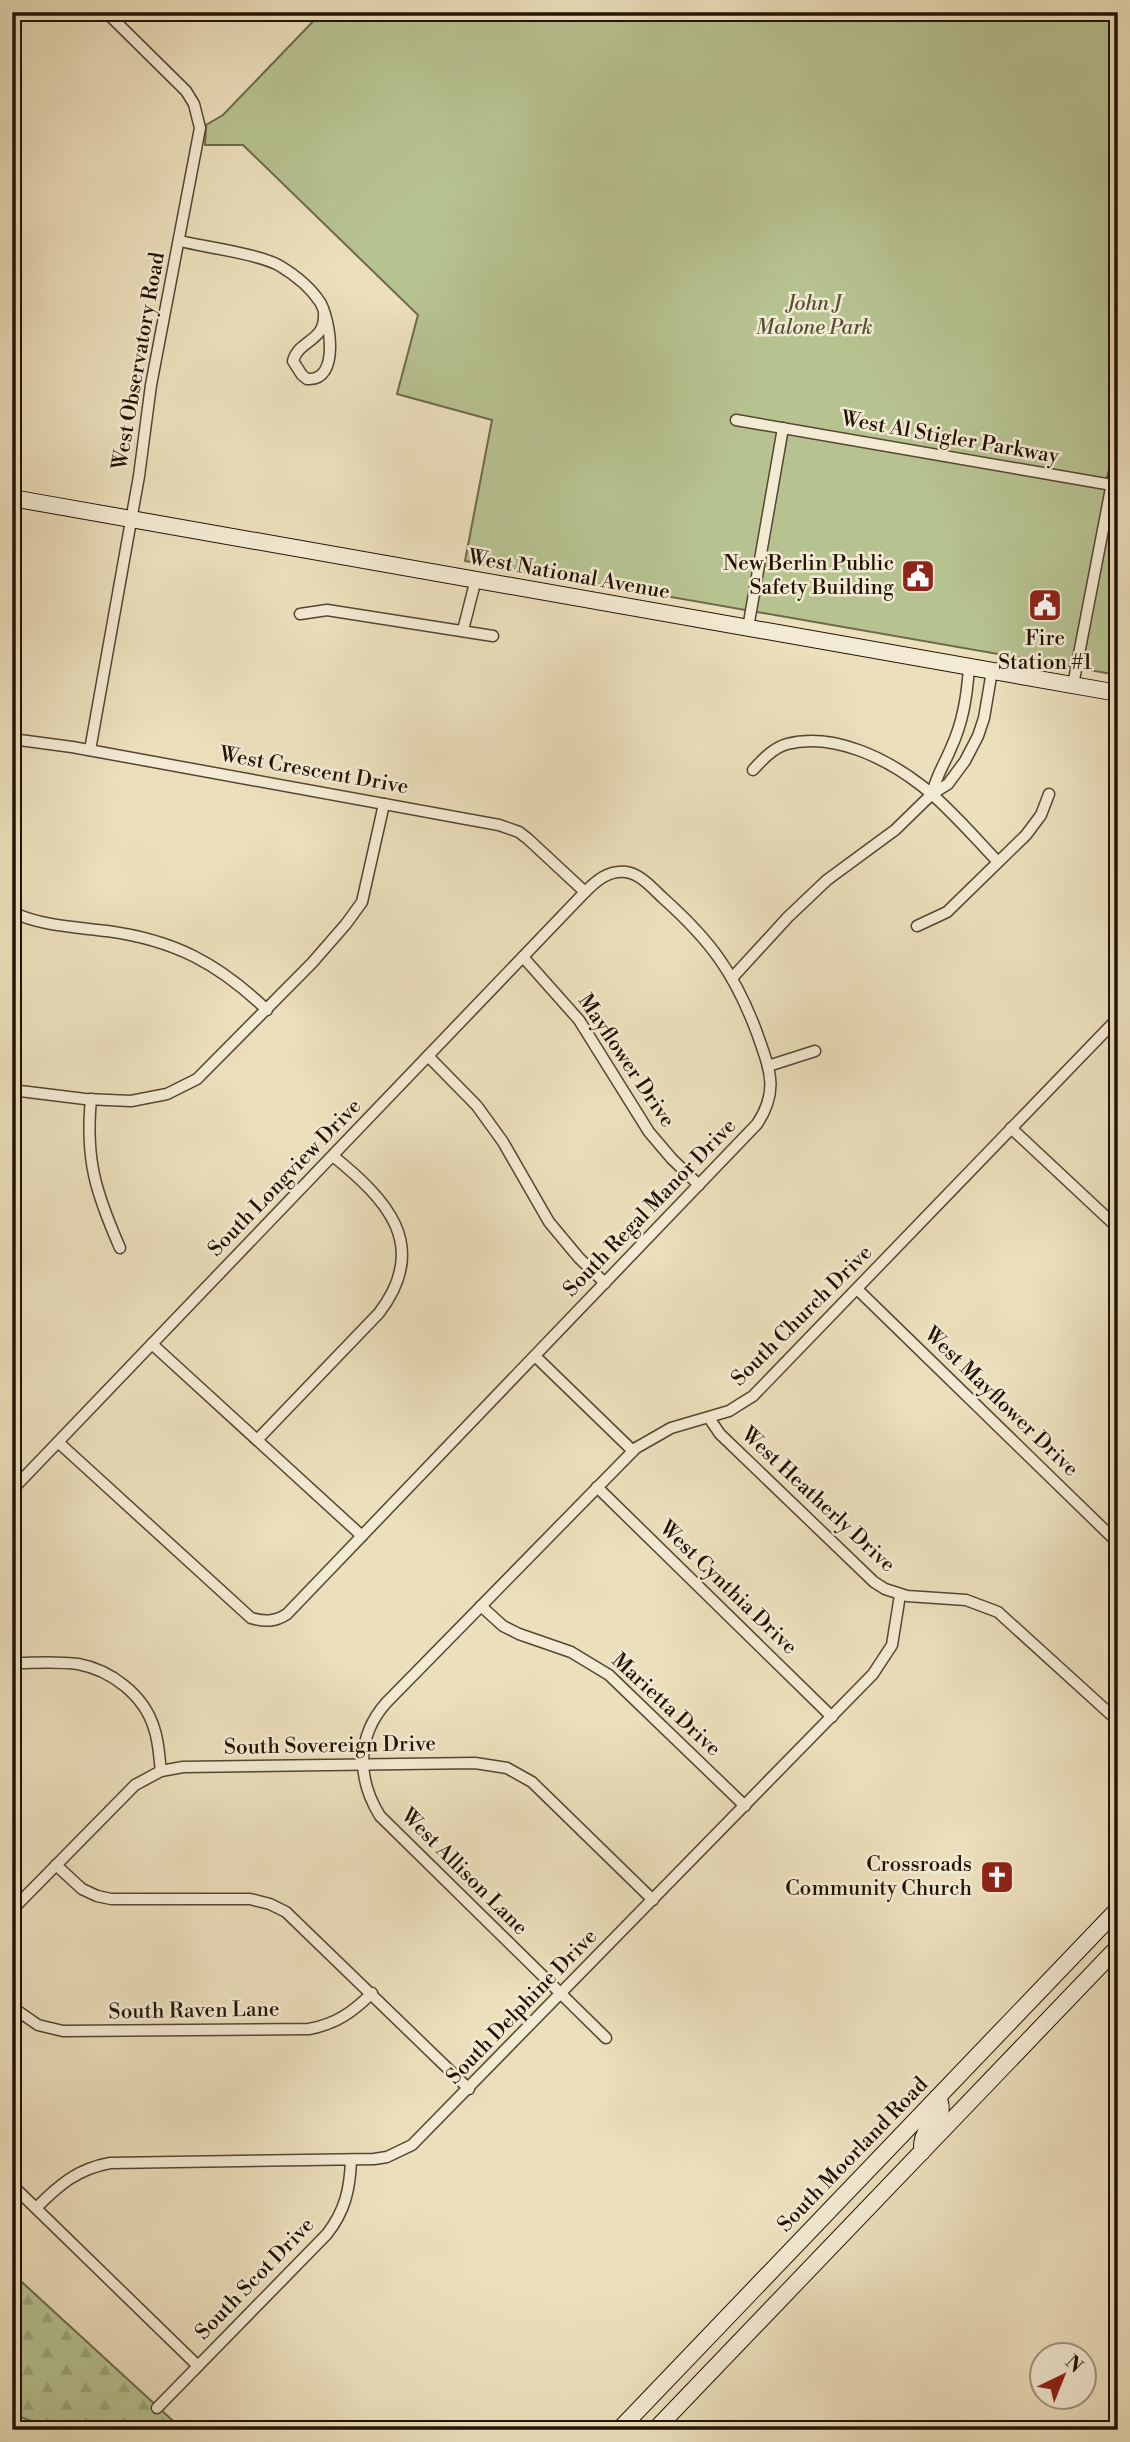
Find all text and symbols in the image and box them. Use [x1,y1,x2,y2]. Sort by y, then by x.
street label: West Observatory Road [107,250,171,473]
park label: John J Malone Park [756,291,872,341]
street label: West Al Stigler Parkway [838,406,1062,470]
street label: West National Avenue [465,544,672,606]
place label: New Berlin Public Safety Building [723,551,894,601]
public building icon: New Berlin Public Safety Building [899,557,937,595]
public building icon: Fire Station #1 [1026,586,1064,624]
place label: Fire Station #1 [998,626,1092,676]
street label: West Crescent Drive [216,741,411,800]
street label: Mayflower Drive [572,989,680,1133]
street label: South Longview Drive [203,1094,367,1262]
street label: South Regal Manor Drive [558,1113,742,1303]
street label: South Church Drive [726,1240,878,1392]
street label: West Mayflower Drive [918,1321,1084,1482]
street label: West Heatherly Drive [735,1421,900,1578]
street label: West Cynthia Drive [653,1515,802,1660]
street label: Marietta Drive [606,1648,726,1762]
street label: South Sovereign Drive [224,1731,436,1761]
street label: West Allison Lane [394,1802,533,1941]
place label: Crossroads Community Church [785,1852,972,1902]
church icon: Crossroads Community Church [978,1858,1016,1896]
street label: South Delphine Drive [441,1924,603,2090]
street label: South Raven Lane [108,1997,280,2025]
street label: South Moorland Road [772,2072,934,2238]
street label: South Scot Drive [190,2212,320,2346]
north arrow [1028,2340,1098,2410]
text: N [1060,2350,1088,2378]

